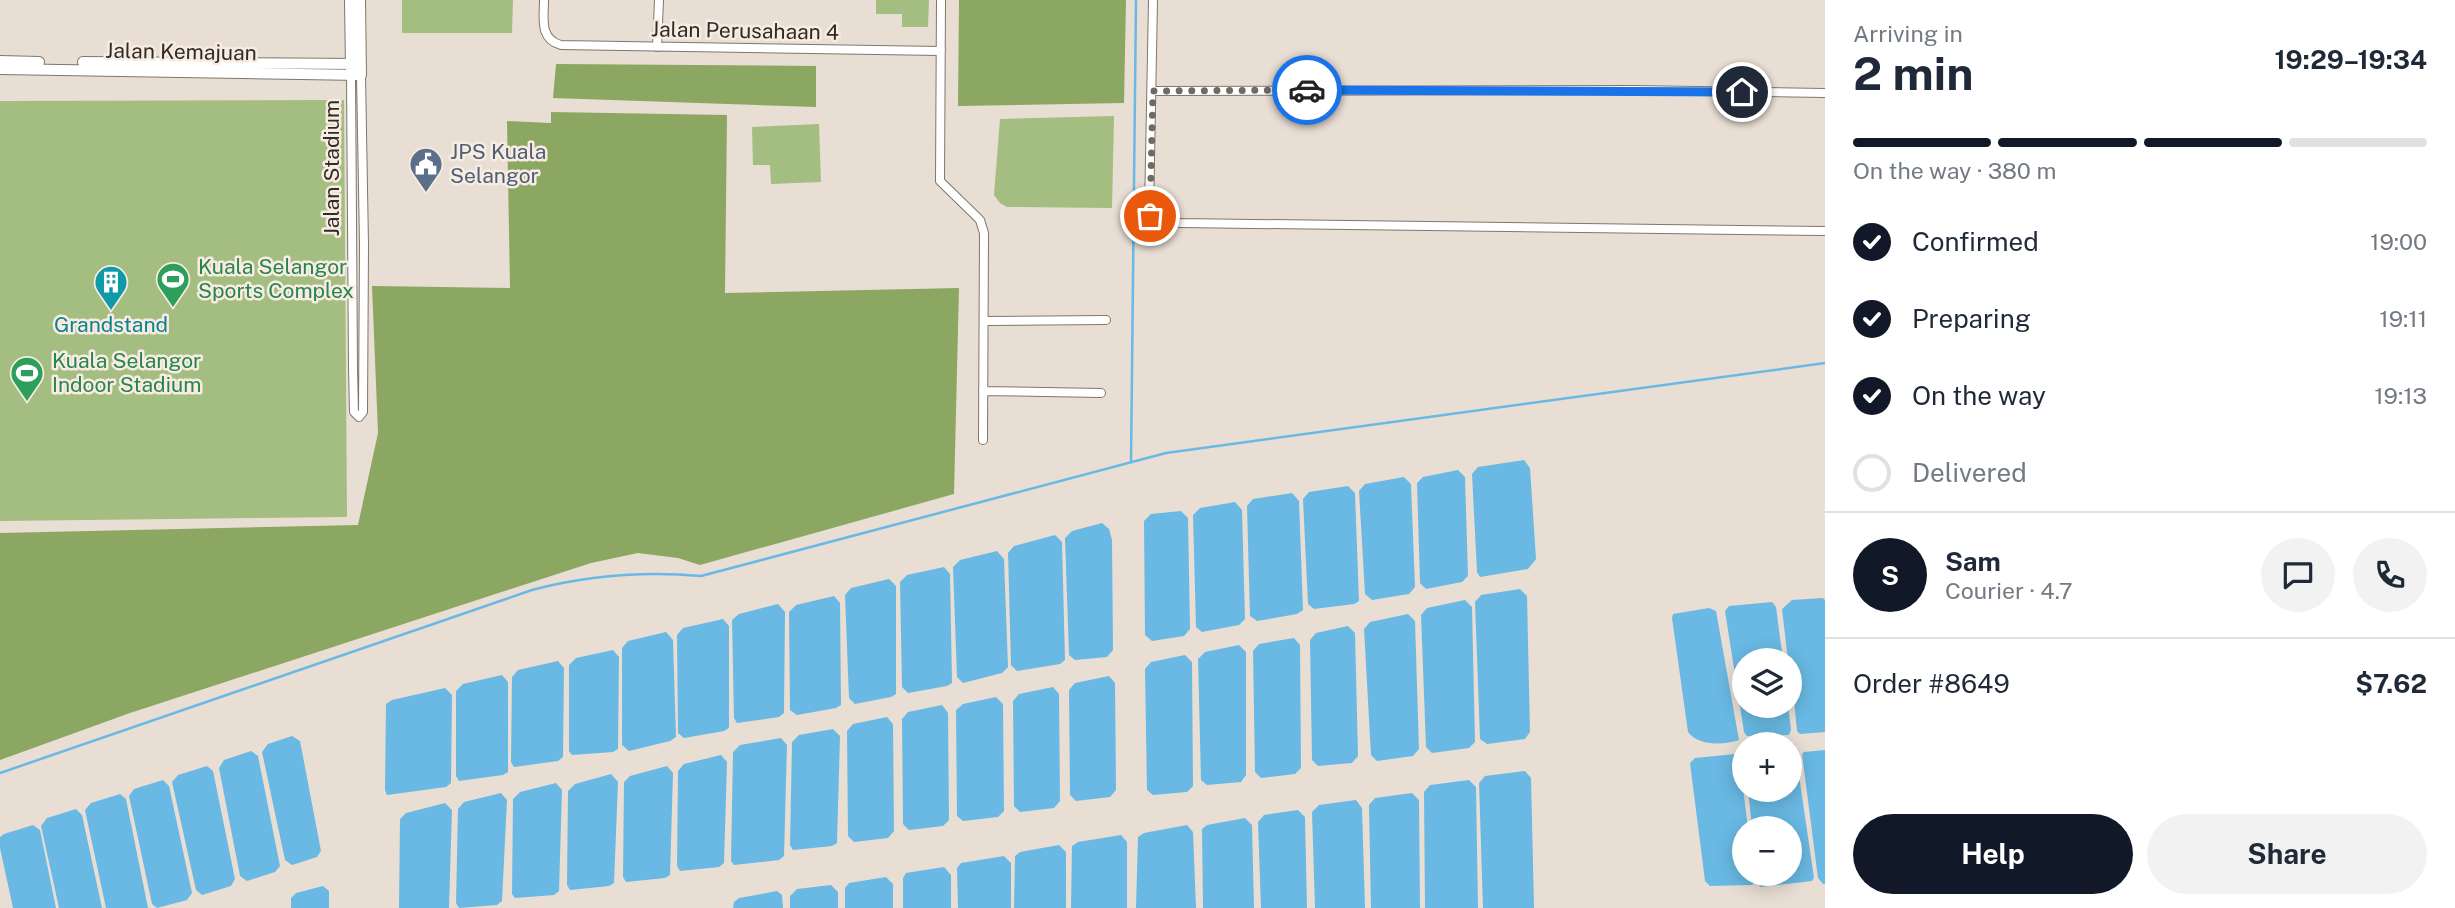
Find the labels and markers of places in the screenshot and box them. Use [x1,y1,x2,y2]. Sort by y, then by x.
pin [1712,62,1772,122]
place label: JPS Kuala Selangor [450,139,546,188]
public building icon: JPS Kuala Selangor [407,145,445,194]
pin [1120,186,1180,246]
place label: Kuala Selangor Sports Complex [198,254,354,303]
sports icon: Kuala Selangor Sports Complex [154,260,192,309]
building icon: Grandstand [92,263,130,312]
place label: Grandstand [54,312,168,337]
place label: Kuala Selangor Indoor Stadium [52,348,201,397]
sports icon: Kuala Selangor Indoor Stadium [8,354,46,403]

